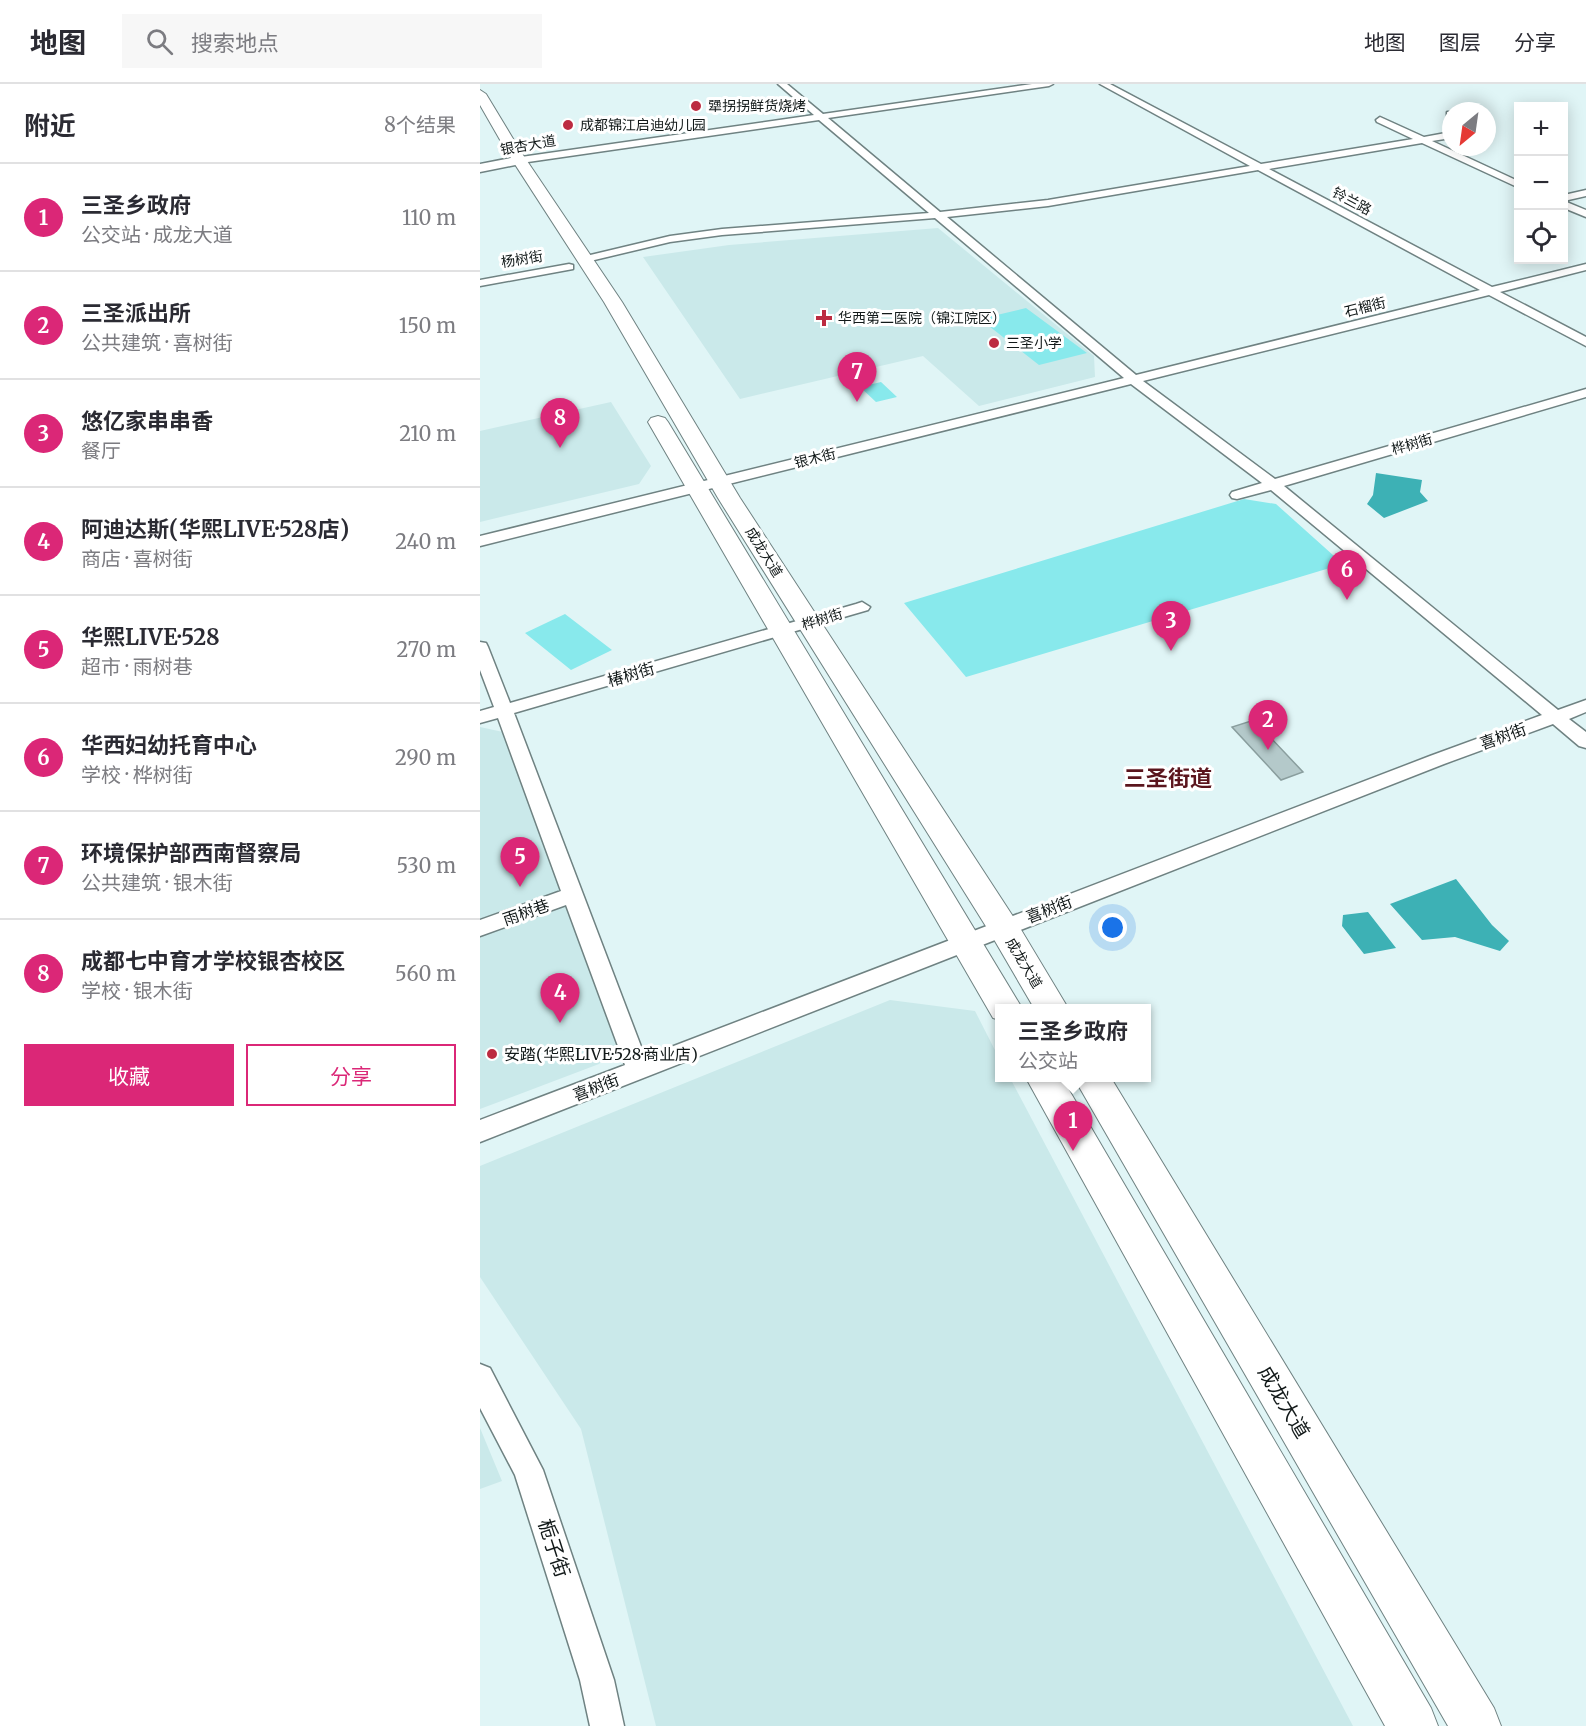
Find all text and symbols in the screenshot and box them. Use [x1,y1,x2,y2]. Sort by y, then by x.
search box [122,14,542,68]
text: 地图 [30,25,86,61]
icon: search [143,25,176,58]
text: 搜索地点 [191,29,279,57]
text: 地图 [1364,29,1406,56]
text: 图层 [1439,29,1481,56]
text: 分享 [1514,29,1556,56]
place label: 犟拐拐鲜货烧烤 [708,97,806,115]
marker: 犟拐拐鲜货烧烤 [689,99,703,113]
north arrow [1442,102,1496,156]
map controls [1514,102,1568,264]
button: + [1514,102,1568,156]
text: 附近 [24,109,76,142]
text: 8个结果 [384,112,456,137]
place label: 成都锦江启迪幼儿园 [580,116,706,134]
marker: 成都锦江启迪幼儿园 [561,118,575,132]
street label: 银杏大道 [499,131,557,159]
button: − [1514,156,1568,210]
street label: 铃兰路 [1329,183,1375,219]
text: 三圣乡政府 [81,191,191,219]
text: 1 [39,205,48,230]
text: 110 m [402,205,456,230]
button: locate [1514,210,1568,264]
text: 公交站 · 成龙大道 [81,222,233,247]
street label: 杨树街 [500,247,544,271]
street label: 石榴街 [1342,293,1388,321]
text: 三圣派出所 [81,299,191,327]
marker: 华西第二医院（锦江院区） [815,309,833,327]
place label: 华西第二医院（锦江院区） [838,309,1006,327]
text: 2 [38,313,49,338]
text: 150 m [399,313,456,338]
text: 公共建筑 · 喜树街 [81,330,233,355]
place label: 三圣小学 [1006,334,1062,352]
marker: 三圣小学 [987,336,1001,350]
pin: 7 [838,352,877,402]
pin: 8 [540,398,580,448]
text: 悠亿家串串香 [81,407,213,435]
text: 3 [38,421,49,446]
text: 210 m [399,421,456,446]
street label: 桦树街 [1389,430,1435,458]
text: 餐厅 [81,438,121,463]
street label: 银木街 [792,444,838,472]
text: 阿迪达斯(华熙LIVE·528店) [81,515,349,543]
street label: 成龙大道 [742,523,786,581]
text: 4 [37,529,50,554]
text: 240 m [395,529,456,554]
text: 商店 · 喜树街 [81,546,193,571]
pin: 6 [1328,550,1366,600]
pin: 3 [1152,602,1190,651]
street label: 桦树街 [799,604,845,634]
text: 华熙LIVE·528 [81,623,220,651]
text: 5 [38,637,49,662]
text: 270 m [396,637,456,662]
text: 超市 · 雨树巷 [81,654,193,679]
street label: 椿树街 [605,658,657,690]
pin: 2 [1248,700,1288,750]
street label: 喜树街 [1477,718,1529,754]
text: 华西妇幼托育中心 [81,731,257,759]
text: 6 [37,745,50,770]
text: 290 m [395,745,456,770]
text: 学校 · 桦树街 [81,762,193,787]
district label: 三圣街道 [1124,764,1212,792]
pin: 5 [500,838,540,887]
text: 环境保护部西南督察局 [81,839,301,867]
text: 7 [38,853,50,878]
text: 530 m [397,853,456,878]
text: 公共建筑 · 银木街 [81,870,233,895]
street label: 喜树街 [1023,891,1075,927]
street label: 雨树巷 [500,895,552,929]
your location [1098,913,1127,942]
street label: 成龙大道 [1002,934,1046,992]
text: 成都七中育才学校银杏校区 [81,947,345,975]
text: 8 [37,961,50,986]
text: 560 m [395,961,456,986]
pin: 4 [540,974,580,1023]
text: 学校 · 银木街 [81,978,193,1003]
popup [995,1004,1151,1082]
text: 三圣乡政府 [1018,1017,1128,1045]
button: 收藏 [24,1044,234,1106]
button: 分享 [246,1044,456,1106]
place label: 安踏(华熙LIVE·528·商业店) [504,1044,698,1064]
marker: 安踏(华熙LIVE·528·商业店) [485,1047,499,1061]
text: 公交站 [1018,1048,1078,1073]
street label: 喜树街 [570,1069,622,1105]
pin: 1 [1054,1102,1092,1151]
street label: 成龙大道 [1253,1361,1316,1442]
street label: 栀子街 [533,1515,576,1580]

